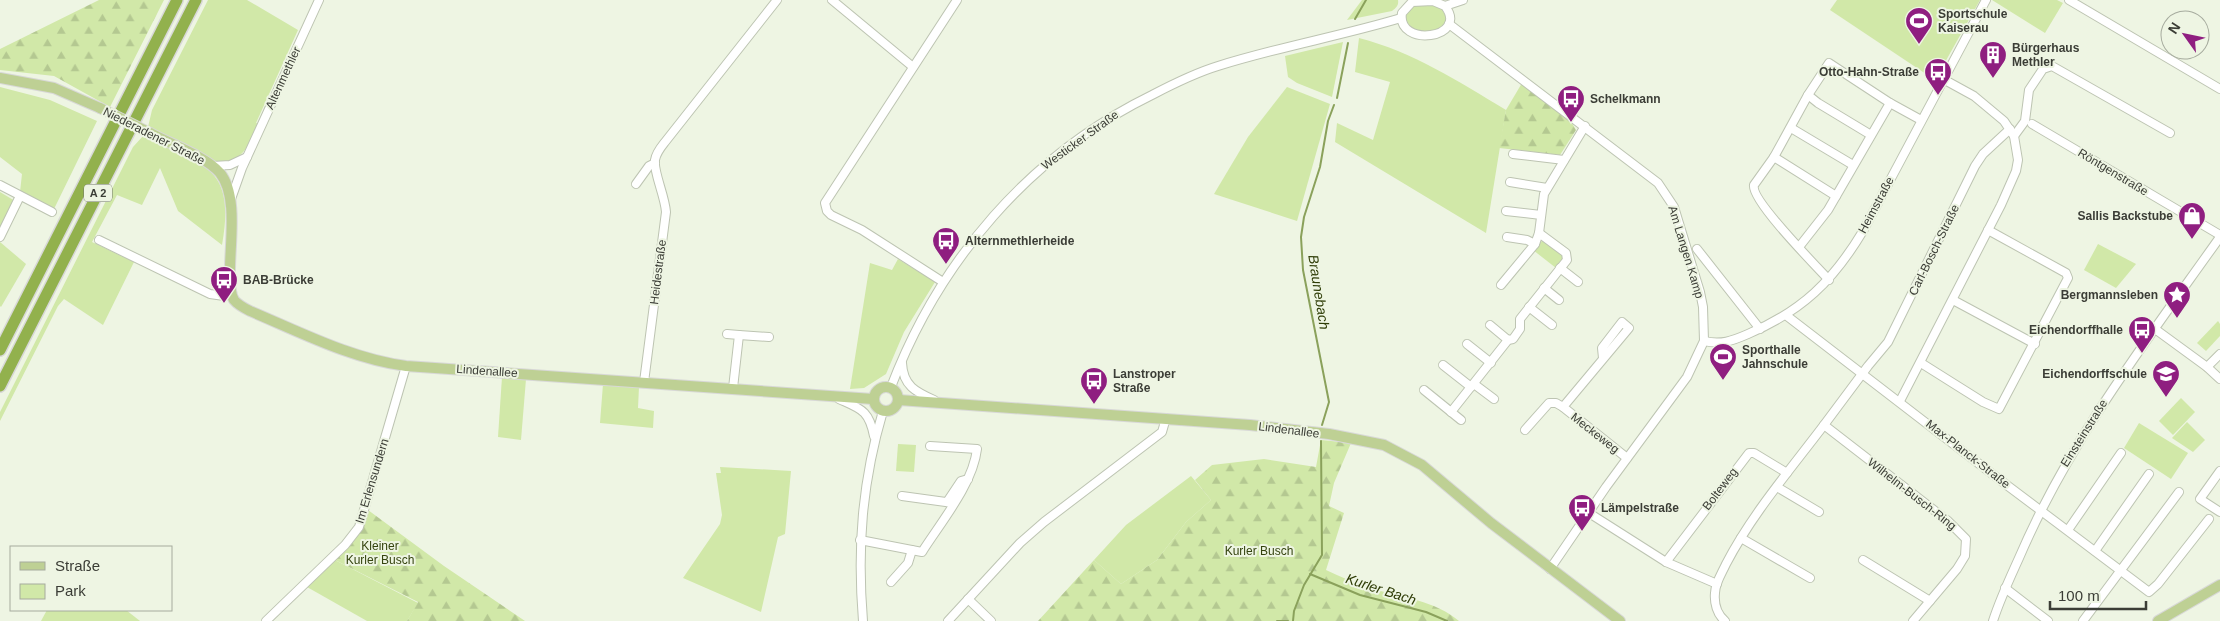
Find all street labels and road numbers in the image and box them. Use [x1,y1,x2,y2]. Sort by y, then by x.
street label: Altenmethler [262,45,304,111]
street label: Niederadener Straße [101,104,207,168]
street label: Westicker Straße [1039,107,1122,173]
street label: Röntgenstraße [2075,146,2151,199]
street label: Heimstraße [1855,174,1897,236]
road number: A 2 [84,184,112,202]
street label: Carl-Bosch-Straße [1906,202,1962,298]
street label: Am Langen Kamp [1665,204,1707,300]
street label: Heidestraße [647,238,669,305]
street label: Lindenallee [456,362,518,380]
street label: Einsteinstraße [2058,396,2110,469]
street label: Meckeweg [1568,410,1622,456]
street label: Max-Planck-Straße [1923,417,2013,491]
street label: Lindenallee [1258,419,1321,441]
street label: Im Erlensundern [352,437,392,525]
street label: Wilhelm-Busch-Ring [1865,455,1959,533]
street label: Bolteweg [1700,465,1740,513]

